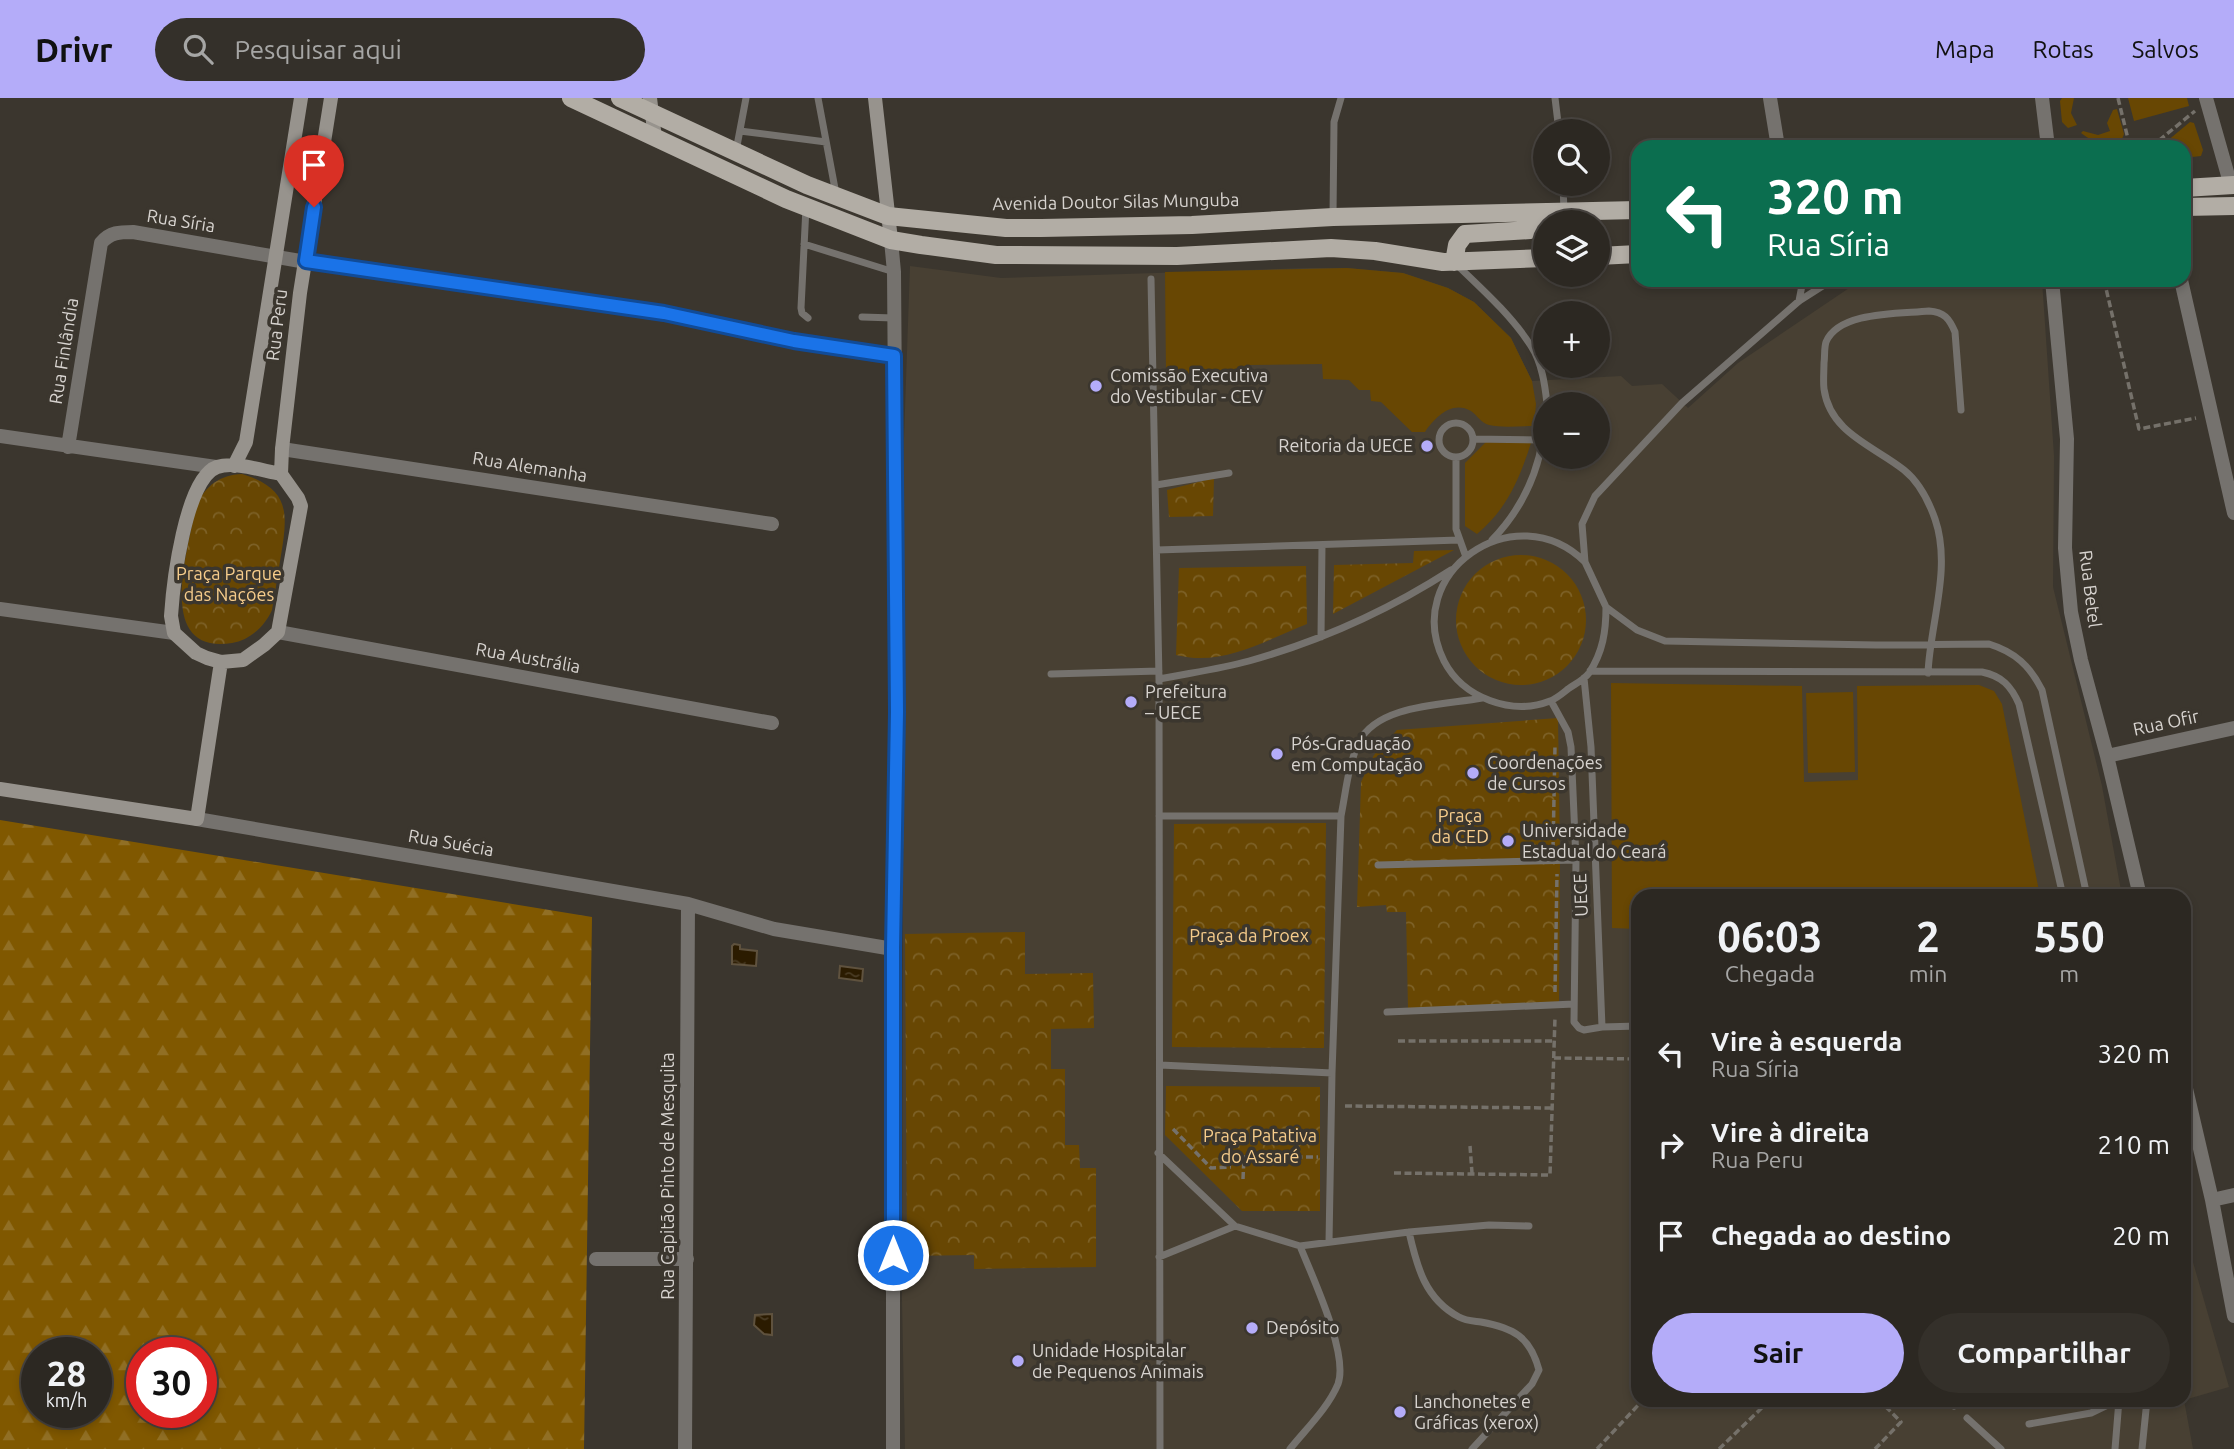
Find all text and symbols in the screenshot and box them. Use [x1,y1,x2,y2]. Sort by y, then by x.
search box [155,18,645,81]
icon: search [179,30,217,68]
text: Drivr [35,31,113,68]
text: Pesquisar aqui [235,35,402,64]
text: Mapa [1935,36,1995,63]
text: Rotas [2033,36,2094,63]
text: Salvos [2132,36,2199,63]
map controls [1533,119,1610,469]
button: search [1533,119,1610,196]
pin [284,135,344,207]
icon: arrive [295,146,333,184]
icon: left [1652,168,1743,259]
text: 320 m [1767,168,1904,223]
street label: Avenida Doutor Silas Munguba [992,189,1240,213]
street label: Rua Síria [145,205,217,235]
button: layers [1533,210,1610,287]
text: Rua Síria [1767,226,1890,262]
street label: Rua Peru [262,288,290,362]
street label: Rua Finlândia [45,296,81,405]
button: + [1533,301,1610,378]
place label: Comissão Executiva do Vestibular - CEV [1110,365,1268,406]
marker: Comissão Executiva do Vestibular - CEV [1088,378,1104,394]
button: − [1533,392,1610,469]
place label: Reitoria da UECE [1278,435,1413,455]
marker: Reitoria da UECE [1419,438,1435,454]
street label: Rua Alemanha [471,447,589,485]
street label: Rua Betel [2076,549,2106,629]
park label: Praça Parque das Nações [176,563,282,604]
street label: Rua Austrália [474,638,582,676]
place label: Prefeitura – UECE [1144,681,1227,722]
marker: Prefeitura – UECE [1123,694,1139,710]
street label: Rua Ofir [2131,705,2201,739]
place label: Pós-Graduação em Computação [1291,733,1423,774]
marker: Pós-Graduação em Computação [1269,746,1285,762]
place label: Coordenações de Cursos [1487,752,1603,793]
marker: Coordenações de Cursos [1465,765,1481,781]
park label: Praça da CED [1431,805,1489,846]
place label: Universidade Estadual do Ceará [1522,820,1667,861]
street label: Rua Suécia [407,825,496,859]
marker: Universidade Estadual do Ceará [1500,833,1516,849]
street label: UECE [1569,873,1591,917]
text: 06:03 [1717,913,1822,960]
text: 2 [1916,913,1940,960]
text: 550 [2034,913,2105,960]
park label: Praça da Proex [1189,925,1309,945]
text: Chegada [1725,961,1815,986]
text: min [1909,961,1947,986]
text: m [2059,961,2079,986]
text: Vire à esquerda [1711,1027,1902,1056]
icon: left [1652,1035,1690,1073]
text: 320 m [2098,1039,2170,1068]
street label: Rua Capitão Pinto de Mesquita [657,1052,677,1300]
text: Rua Síria [1711,1056,1799,1081]
text: Vire à direita [1711,1118,1870,1147]
park label: Praça Patativa do Assaré [1203,1125,1317,1166]
icon: right [1652,1126,1690,1164]
text: 210 m [2098,1130,2170,1159]
text: Rua Peru [1711,1147,1803,1172]
icon: arrive [1652,1217,1690,1255]
position arrow [856,1218,930,1292]
text: Chegada ao destino [1711,1221,1951,1250]
text: 20 m [2112,1221,2170,1250]
button: Sair [1652,1313,1904,1393]
button: Compartilhar [1918,1313,2170,1393]
place label: Depósito [1266,1317,1339,1337]
marker: Depósito [1244,1320,1260,1336]
speed limit sign: 30 [126,1337,217,1428]
place label: Unidade Hospitalar de Pequenos Animais [1032,1340,1204,1381]
text: 28 [47,1353,86,1393]
marker: Unidade Hospitalar de Pequenos Animais [1010,1353,1026,1369]
text: km/h [46,1390,87,1410]
place label: Lanchonetes e Gráficas (xerox) [1414,1391,1539,1433]
marker: Lanchonetes e Gráficas (xerox) [1392,1404,1408,1420]

